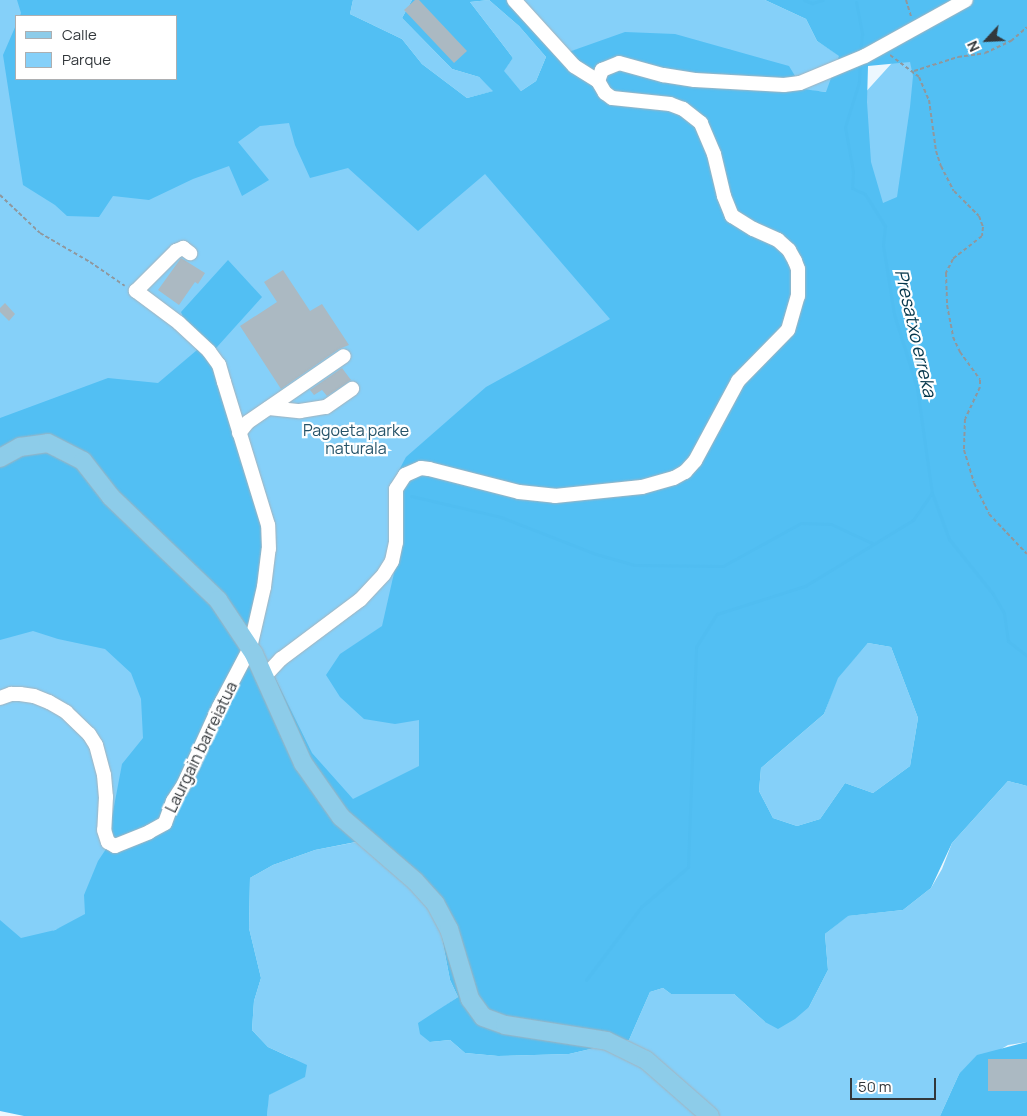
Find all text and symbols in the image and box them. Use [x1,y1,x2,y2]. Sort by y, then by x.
legend [15,15,178,80]
north arrow [962,15,1012,65]
text: Calle [62,24,97,45]
text: N [962,38,984,55]
text: Parque [62,49,111,70]
water label: Presatxo erreka [891,267,941,399]
park label: Pagoeta parke naturala [303,420,409,458]
street label: Laurgain barreiatua [161,678,241,816]
scale bar [852,1068,938,1100]
text: 50 m [858,1076,892,1097]

